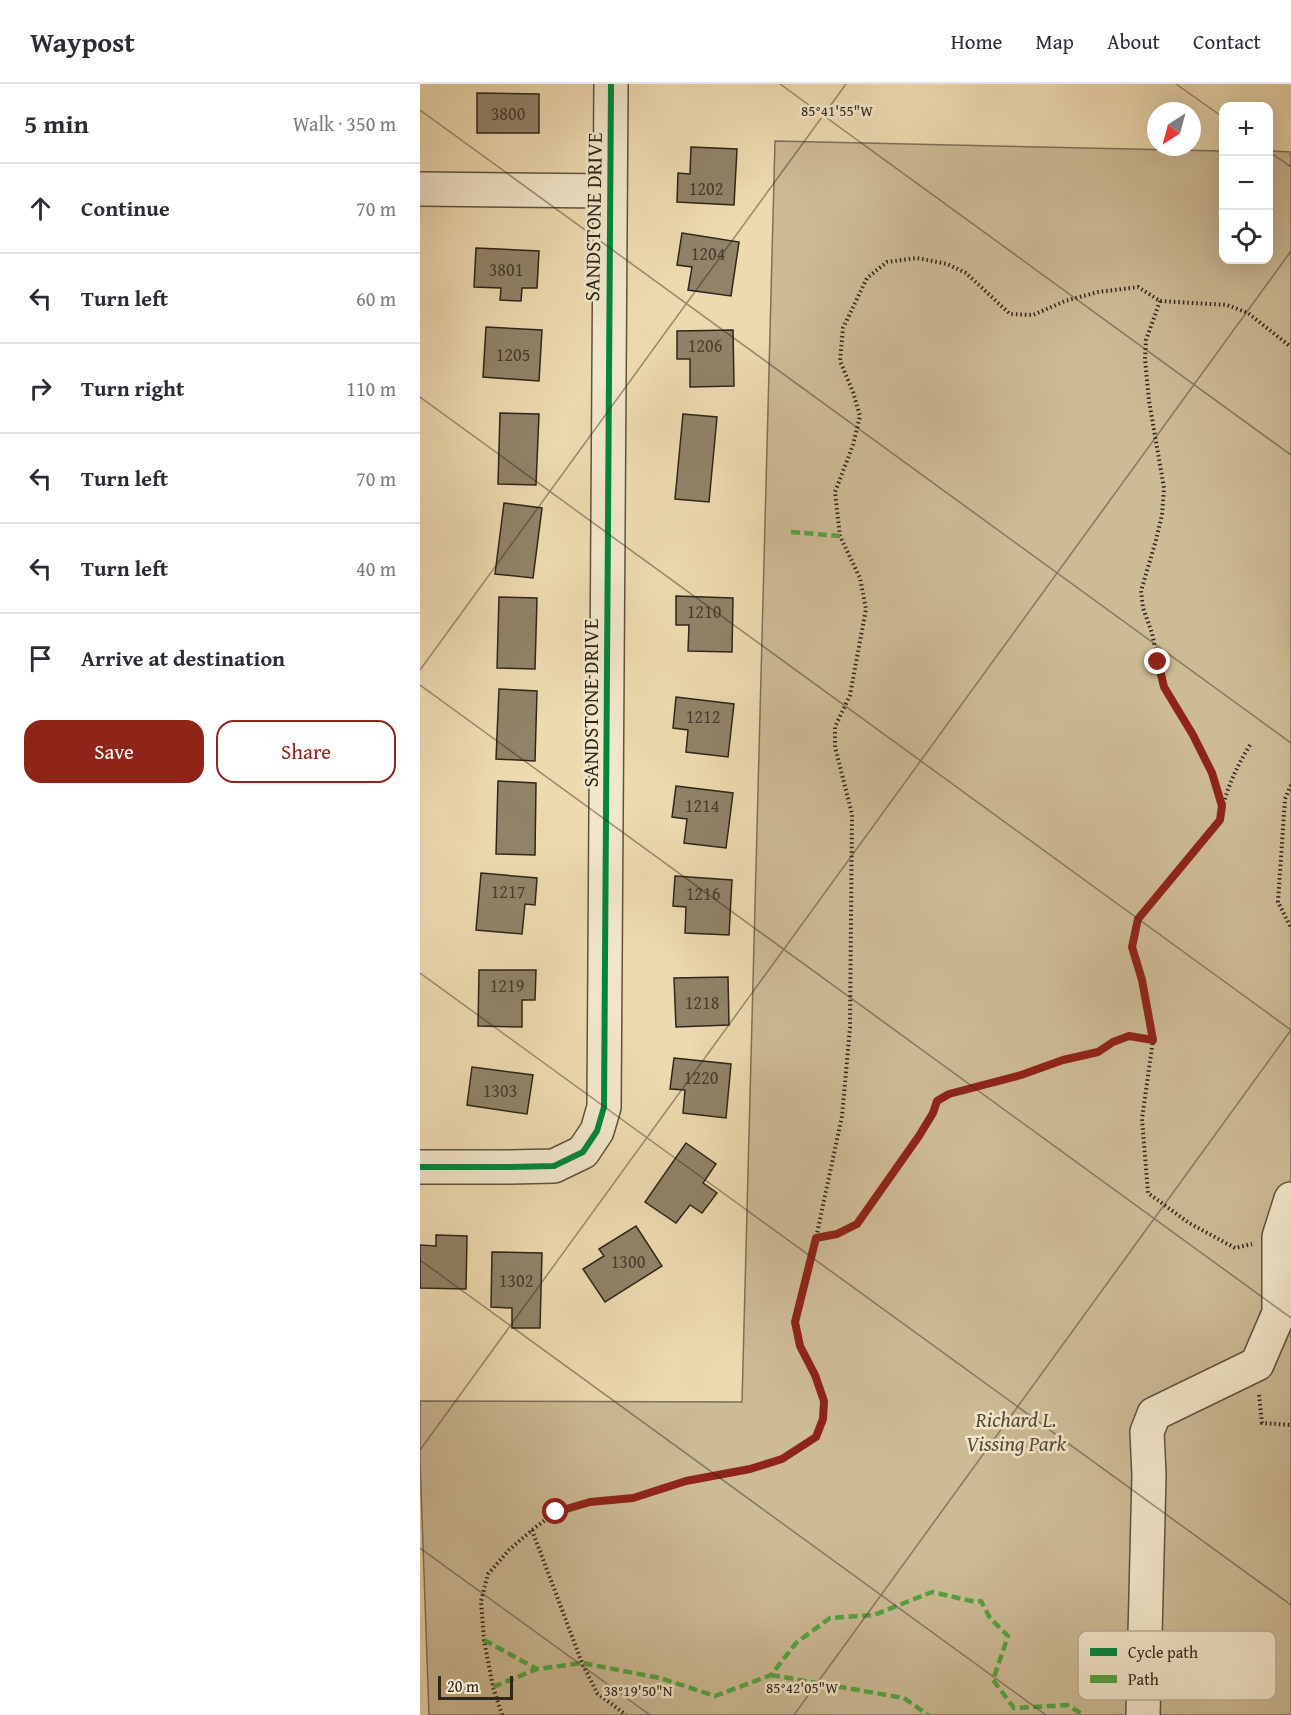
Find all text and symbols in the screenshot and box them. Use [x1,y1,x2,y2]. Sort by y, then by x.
text: Waypost [30,21,135,62]
text: Home [951,26,1002,57]
text: Map [1035,26,1074,57]
text: About [1107,26,1160,57]
text: Contact [1193,26,1261,57]
house number: 3800 [491,100,526,127]
text: 85°41'55"W [801,100,873,121]
north arrow [1147,102,1201,156]
map controls [1219,102,1273,264]
button: + [1219,102,1273,156]
text: 5 min [24,104,89,143]
text: Walk · 350 m [293,109,396,138]
street label: SANDSTONE DRIVE [576,132,610,302]
button: − [1219,156,1273,210]
house number: 1202 [689,175,723,202]
icon: ahead [24,192,57,225]
text: Continue [81,192,170,224]
text: 70 m [356,194,396,223]
button: locate [1219,210,1273,264]
house number: 1204 [691,240,725,267]
house number: 3801 [489,256,523,283]
icon: left [24,282,57,315]
text: Turn left [81,282,168,314]
text: 60 m [356,284,396,313]
house number: 1206 [688,332,722,359]
house number: 1205 [496,341,530,368]
icon: right [24,372,57,405]
text: Turn right [81,372,184,404]
text: 110 m [346,374,396,403]
icon: left [24,462,57,495]
text: Turn left [81,462,168,494]
text: 70 m [356,464,396,493]
icon: left [24,552,57,585]
text: Turn left [81,552,168,584]
text: 40 m [356,554,396,583]
house number: 1210 [687,598,722,625]
street label: SANDSTONE DRIVE [575,618,606,787]
icon: arrive [24,642,57,675]
text: Arrive at destination [81,642,285,674]
route end [1144,648,1170,674]
house number: 1212 [686,703,720,730]
button: Save [24,720,204,783]
button: Share [216,720,396,783]
house number: 1214 [685,792,719,819]
house number: 1217 [491,878,525,905]
house number: 1216 [686,880,720,907]
house number: 1219 [490,972,524,999]
house number: 1218 [685,989,719,1016]
house number: 1220 [684,1064,719,1091]
house number: 1303 [483,1077,517,1104]
house number: 1300 [611,1248,646,1275]
house number: 1302 [499,1267,533,1294]
park label: Richard L. Vissing Park [966,1404,1066,1459]
route start [542,1498,568,1524]
legend [1078,1631,1276,1700]
text: Cycle path [1128,1640,1198,1664]
text: Path [1128,1667,1159,1691]
scale bar [438,1673,513,1700]
text: 20 m [447,1674,479,1698]
text: 85°42'05"W [766,1677,838,1698]
text: 38°19'50"N [604,1680,673,1701]

